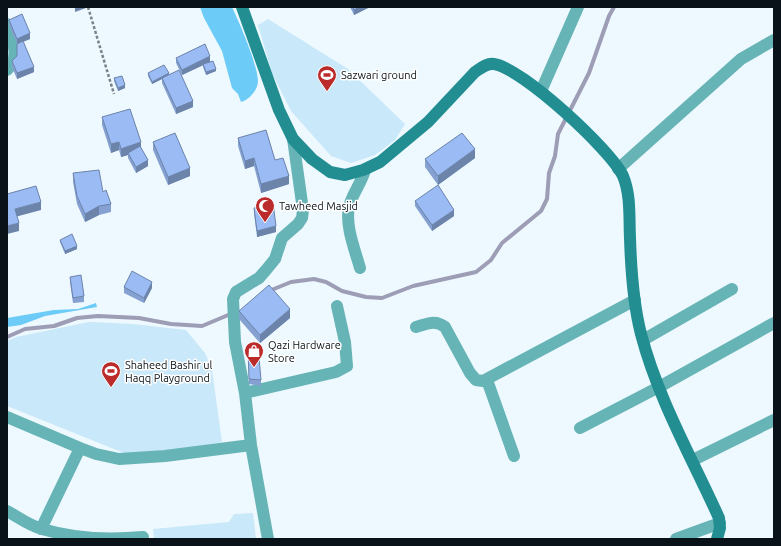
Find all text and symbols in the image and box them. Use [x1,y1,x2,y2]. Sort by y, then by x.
sports icon: Sazwari ground [316,64,338,92]
place label: Sazwari ground [341,69,417,81]
mosque icon: Tawheed Masjid [254,195,276,223]
place label: Tawheed Masjid [279,200,358,212]
place label: Qazi Hardware Store [268,339,341,364]
shop icon: Qazi Hardware Store [243,340,265,368]
place label: Shaheed Bashir ul Haqq Playground [125,359,212,384]
sports icon: Shaheed Bashir ul Haqq Playground [100,360,122,388]

